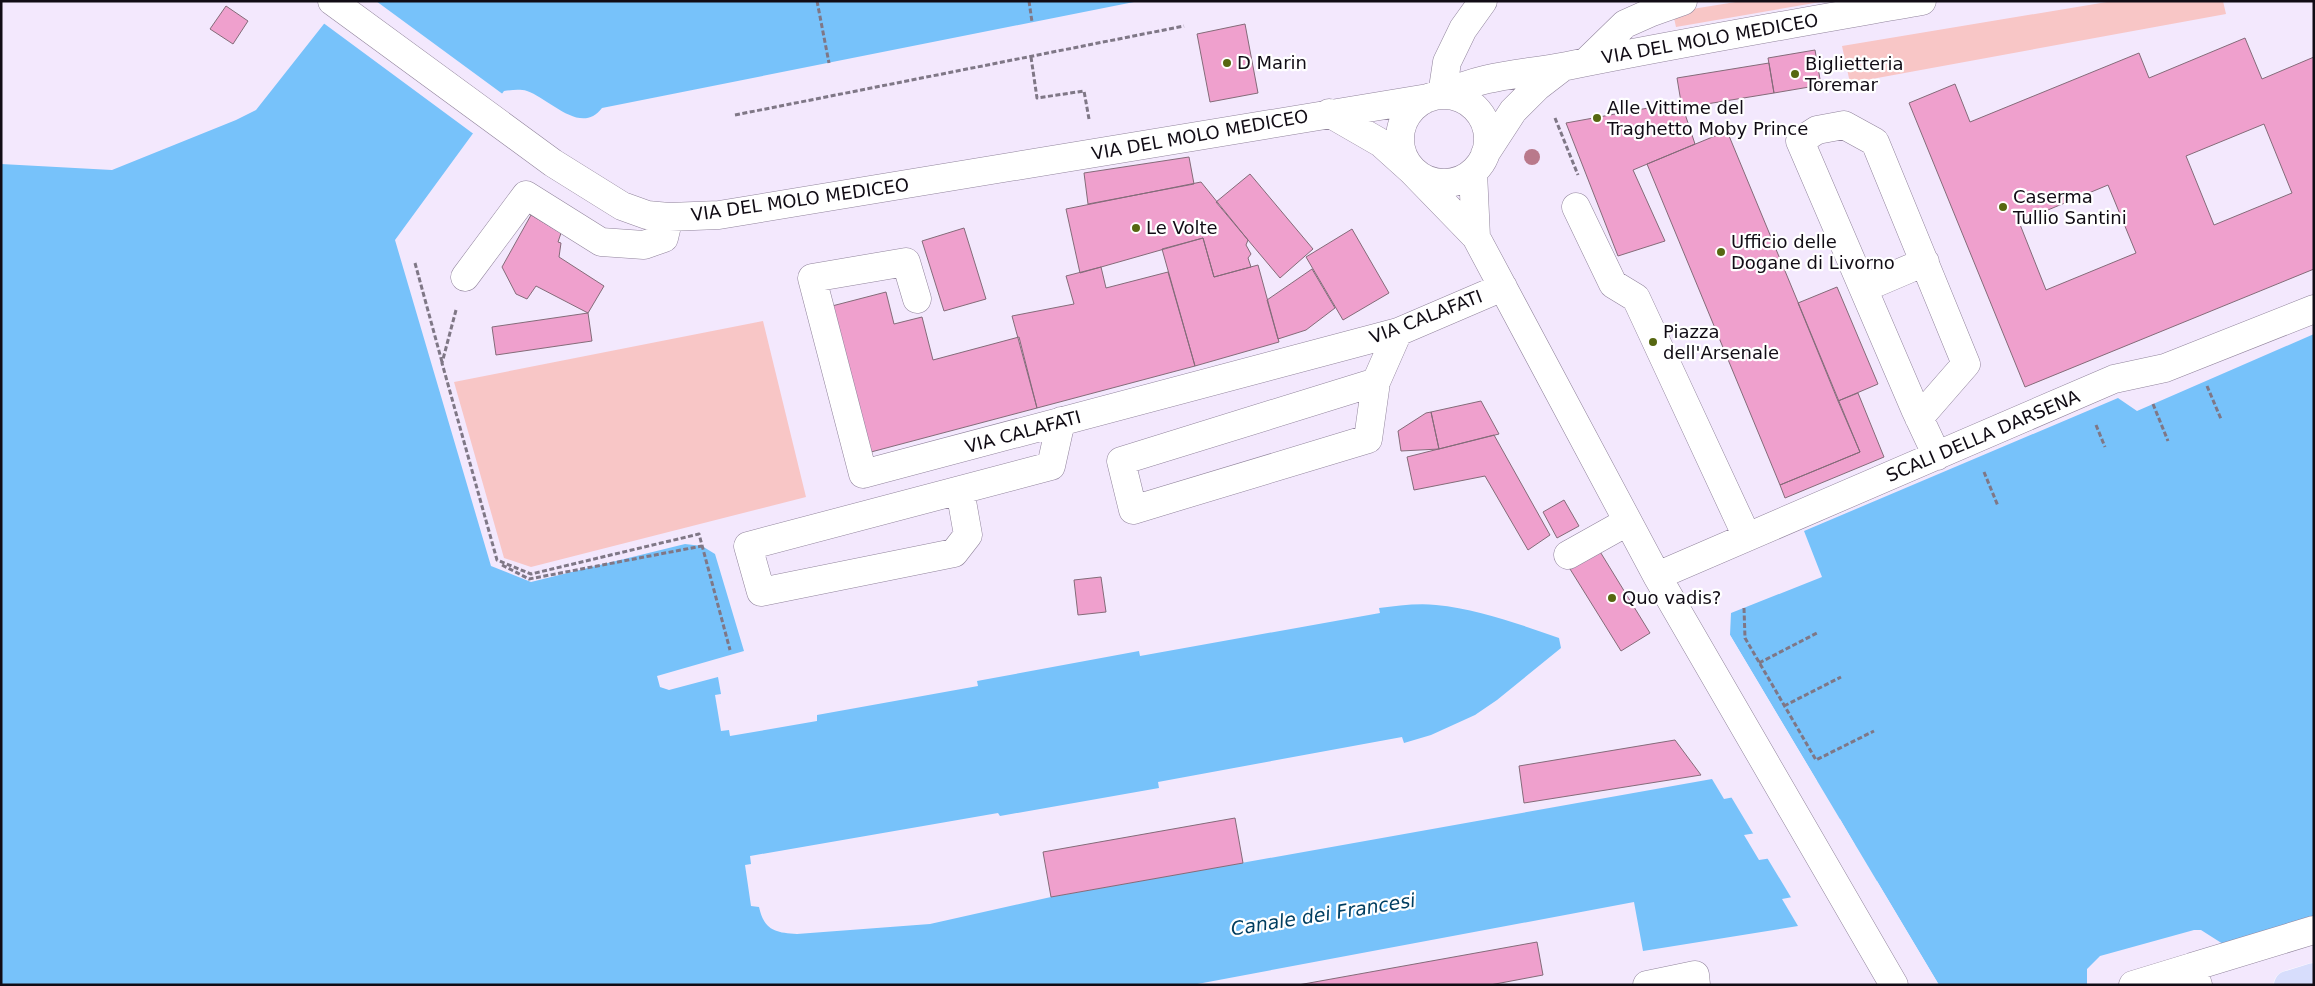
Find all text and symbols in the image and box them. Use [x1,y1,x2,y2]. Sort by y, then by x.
street label: VIA DEL MOLO MEDICEO [1600,9,1820,68]
place label: D Marin [1237,52,1307,73]
place label: Biglietteria Toremar [1804,53,1903,95]
marker: D Marin [1221,57,1233,69]
marker: Biglietteria Toremar [1789,68,1801,80]
place label: Alle Vittime del Traghetto Moby Prince [1606,97,1808,139]
street label: VIA DEL MOLO MEDICEO [1090,105,1310,164]
marker: Alle Vittime del Traghetto Moby Prince [1591,112,1603,124]
street label: VIA DEL MOLO MEDICEO [690,174,910,225]
place label: Caserma Tullio Santini [2012,186,2127,228]
marker: Caserma Tullio Santini [1997,201,2009,213]
place label: Le Volte [1146,217,1218,238]
marker: Le Volte [1130,222,1142,234]
place label: Ufficio delle Dogane di Livorno [1731,231,1895,273]
marker: Ufficio delle Dogane di Livorno [1715,246,1727,258]
street label: VIA CALAFATI [1366,285,1485,348]
place label: Piazza dell'Arsenale [1663,321,1779,363]
marker: Piazza dell'Arsenale [1647,336,1659,348]
street label: SCALI DELLA DARSENA [1883,385,2083,486]
street label: VIA CALAFATI [963,406,1083,457]
place label: Quo vadis? [1622,587,1721,608]
marker: Quo vadis? [1606,592,1618,604]
water label: Canale dei Francesi [1229,888,1417,939]

